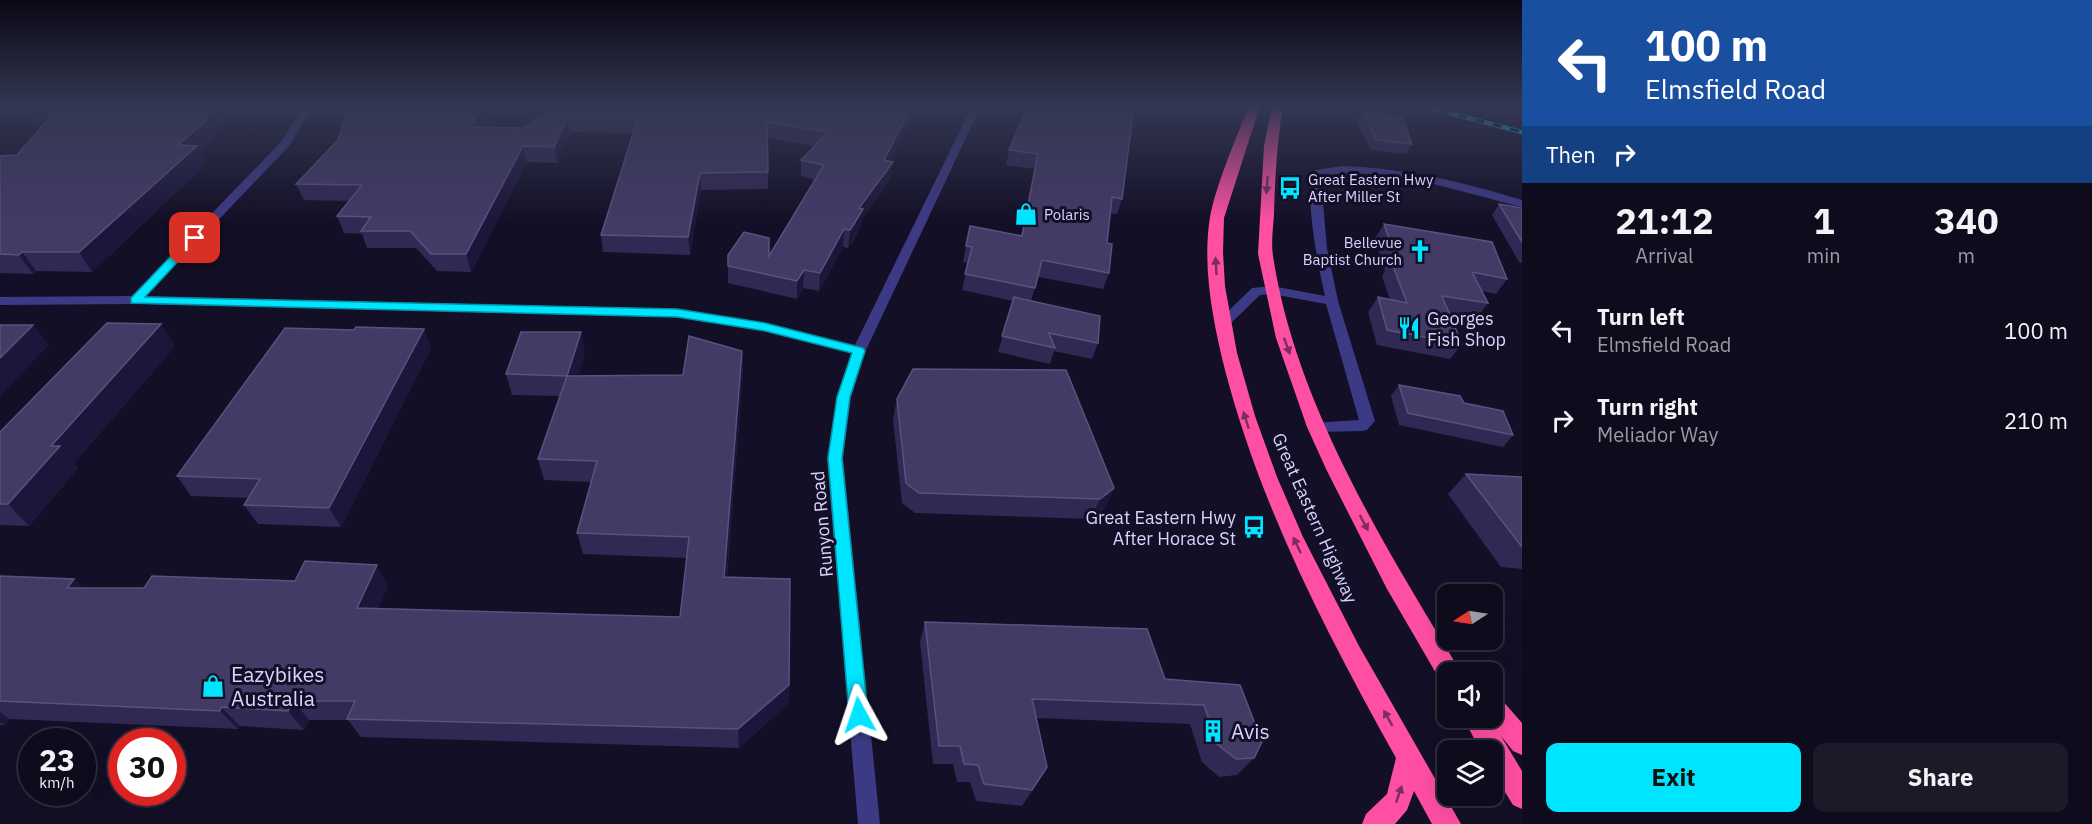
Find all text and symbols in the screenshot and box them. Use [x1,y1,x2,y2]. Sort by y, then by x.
text: 100 m [1645,18,1768,73]
icon: left [1546,24,1624,102]
text: Elmsfield Road [1645,71,1826,106]
icon: right [1608,138,1641,171]
text: Then [1546,140,1596,169]
place label: Great Eastern Hwy After Miller St [1308,170,1434,206]
bus stop icon: Great Eastern Hwy After Miller St [1277,175,1303,201]
one-way arrow [1263,176,1272,195]
text: 21:12 [1615,197,1714,244]
text: 1 [1813,197,1835,244]
text: 340 [1934,197,1999,244]
shop icon: Polaris [1013,201,1039,227]
place label: Polaris [1044,205,1090,224]
pin [169,212,220,263]
icon: arrive [178,221,211,254]
place label: Bellevue Baptist Church [1303,233,1402,269]
church icon: Bellevue Baptist Church [1407,238,1433,264]
text: Arrival [1635,242,1694,269]
text: min [1807,242,1841,269]
text: m [1958,242,1975,269]
one-way arrow [1211,257,1220,276]
text: Turn left [1597,302,1685,331]
place label: Georges Fish Shop [1427,307,1506,351]
icon: left [1546,314,1579,347]
restaurant icon: Georges Fish Shop [1396,315,1422,341]
text: 100 m [2004,316,2068,345]
text: Elmsfield Road [1597,331,1731,358]
one-way arrow [1283,337,1293,355]
text: Turn right [1597,392,1698,421]
icon: right [1546,404,1579,437]
text: 210 m [2004,406,2068,435]
one-way arrow [1241,411,1250,429]
text: Meliador Way [1597,421,1718,448]
street label: Great Eastern Highway [1267,429,1363,607]
street label: Runyon Road [806,470,838,578]
place label: Great Eastern Hwy After Horace St [1085,506,1236,550]
bus stop icon: Great Eastern Hwy After Horace St [1241,514,1267,540]
one-way arrow [1359,515,1369,532]
one-way arrow [1293,537,1302,554]
north arrow [1437,584,1503,650]
map controls [1437,584,1503,806]
place label: Eazybikes Australia [231,660,325,712]
button: sound [1437,662,1503,728]
shop icon: Eazybikes Australia [200,673,226,699]
position arrow [827,683,891,747]
one-way arrow [1383,709,1393,726]
place label: Avis [1231,717,1270,745]
building icon: Avis [1200,718,1226,744]
speed limit sign: 30 [108,728,186,806]
text: 23 [39,740,75,779]
button: layers [1437,740,1503,806]
button: Exit [1546,743,1801,812]
button: Share [1813,743,2068,812]
text: km/h [39,773,75,792]
one-way arrow [1395,785,1404,803]

